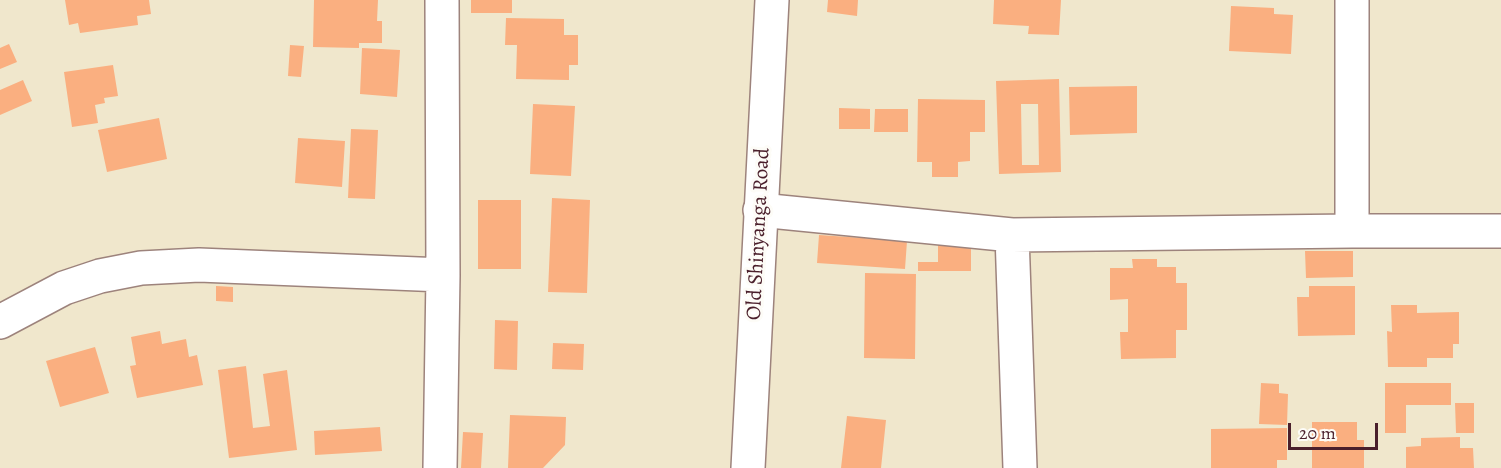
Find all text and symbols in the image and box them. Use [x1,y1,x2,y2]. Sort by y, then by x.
street label: Old Shinyanga Road [742,147,776,321]
scale bar [1291,411,1381,449]
text: 20 m [1299,421,1336,445]

